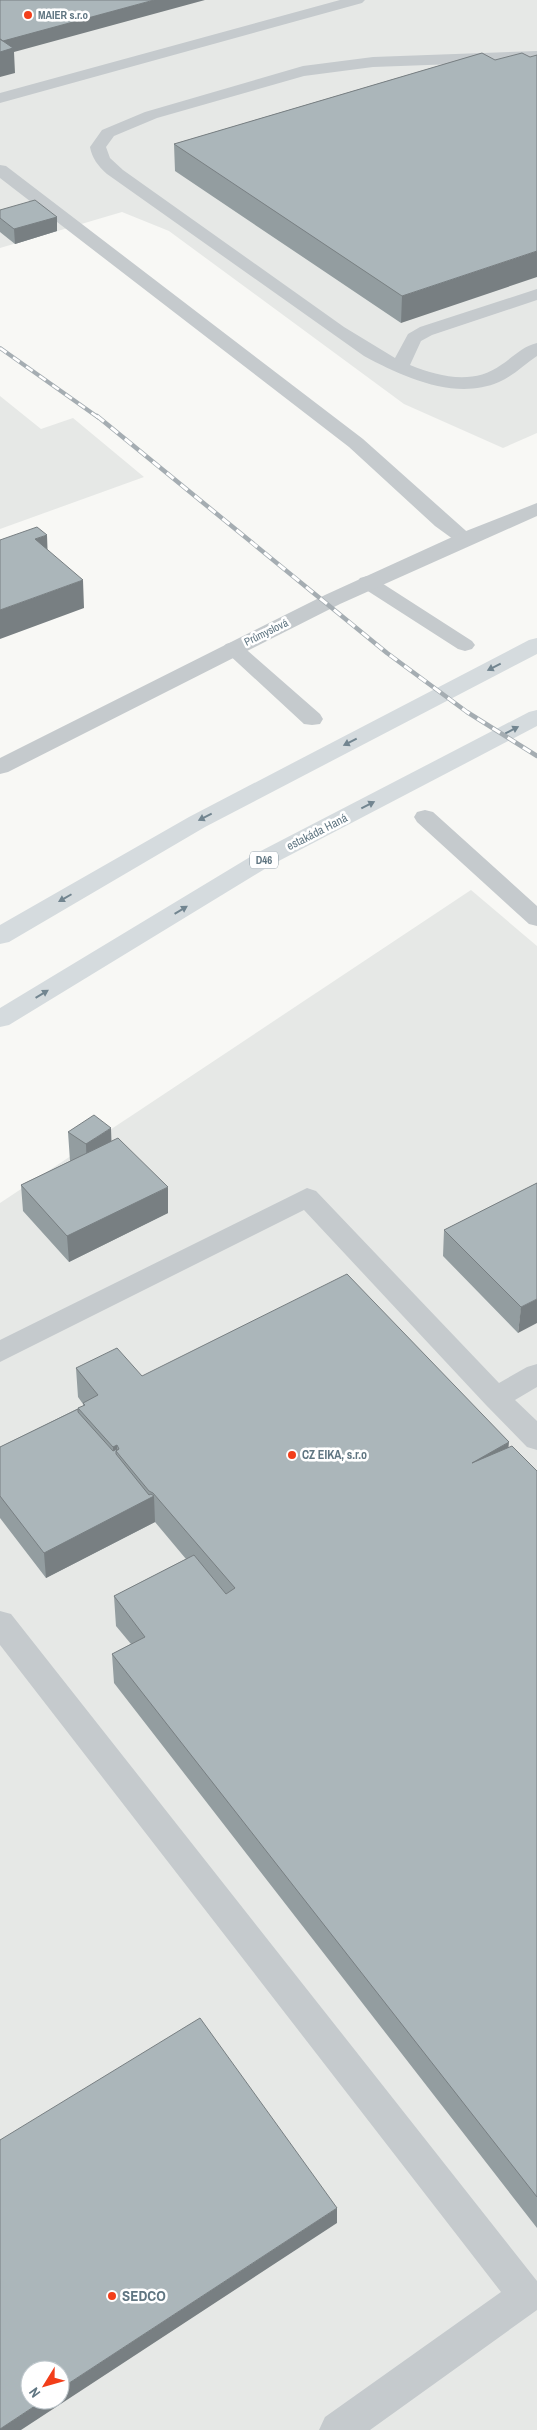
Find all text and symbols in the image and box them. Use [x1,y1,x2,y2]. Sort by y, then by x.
place label: MAIER s.r.o [38,8,89,22]
marker: MAIER s.r.o [22,9,34,21]
street label: Průmyslová [242,615,290,649]
one-way arrow [487,663,501,671]
one-way arrow [505,726,520,734]
one-way arrow [342,738,357,746]
one-way arrow [361,801,376,809]
street label: estakáda Haná [284,810,351,854]
one-way arrow [198,813,213,821]
road number: D46 [250,852,278,868]
one-way arrow [58,894,71,903]
one-way arrow [174,905,187,914]
one-way arrow [35,990,48,999]
place label: CZ EIKA, s.r.o [302,1447,367,1463]
marker: CZ EIKA, s.r.o [286,1449,298,1461]
place label: SEDCO [122,2285,166,2306]
marker: SEDCO [106,2290,118,2302]
north arrow [20,2360,70,2410]
text: N [25,2384,44,2402]

